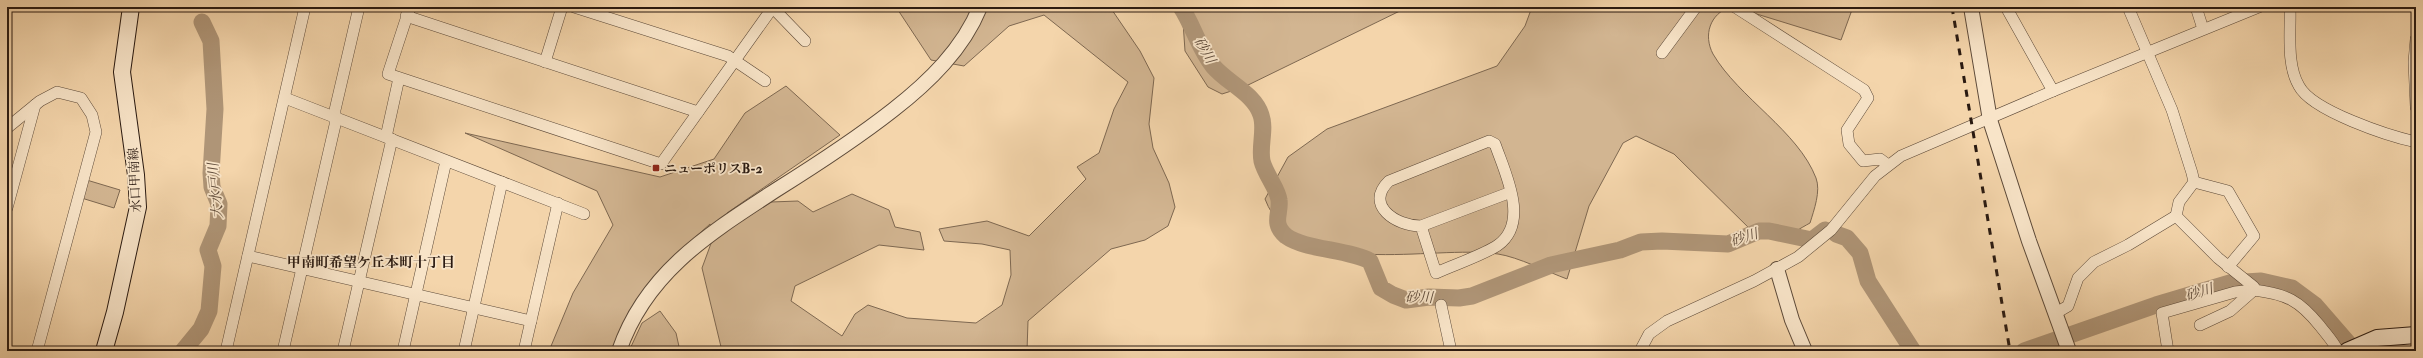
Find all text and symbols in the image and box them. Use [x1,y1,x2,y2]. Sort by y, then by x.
water label: 砂川 [1190,34,1220,68]
street label: 水口甲南線 [125,147,145,213]
water label: 大水戸川 [204,160,226,220]
place label: ニューポリスB-2 [664,161,763,177]
marker: ニューポリスB-2 [651,163,661,173]
water label: 砂川 [1728,224,1762,250]
district label: 甲南町希望ケ丘本町十丁目 [287,254,455,271]
water label: 砂川 [2183,280,2217,305]
water label: 砂川 [1405,289,1435,306]

